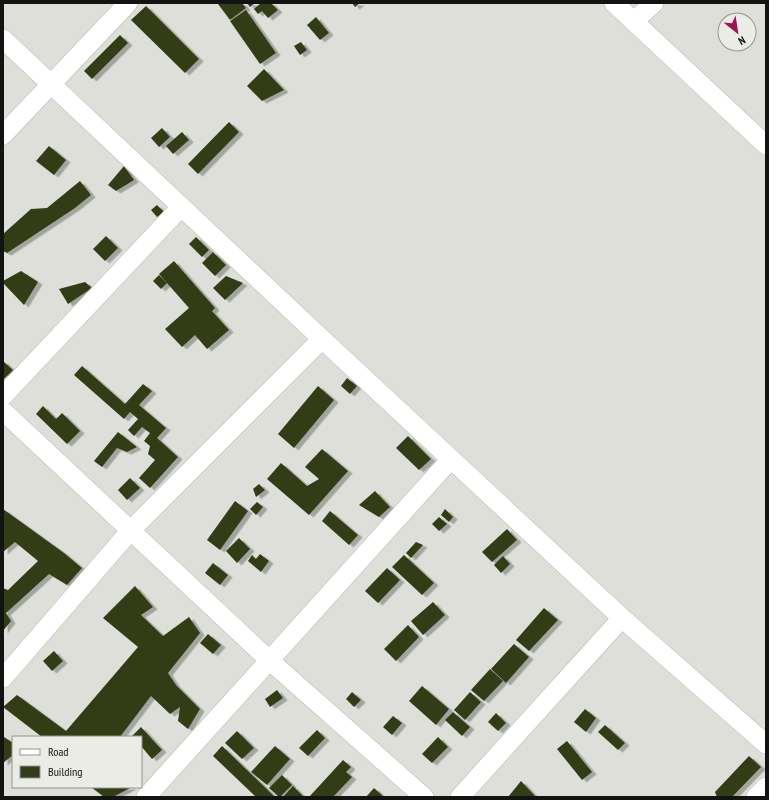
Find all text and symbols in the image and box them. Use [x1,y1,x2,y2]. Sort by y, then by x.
north arrow [717,12,757,52]
text: N [736,33,748,48]
legend [12,736,142,788]
text: Road [48,744,68,759]
text: Building [48,764,83,779]

